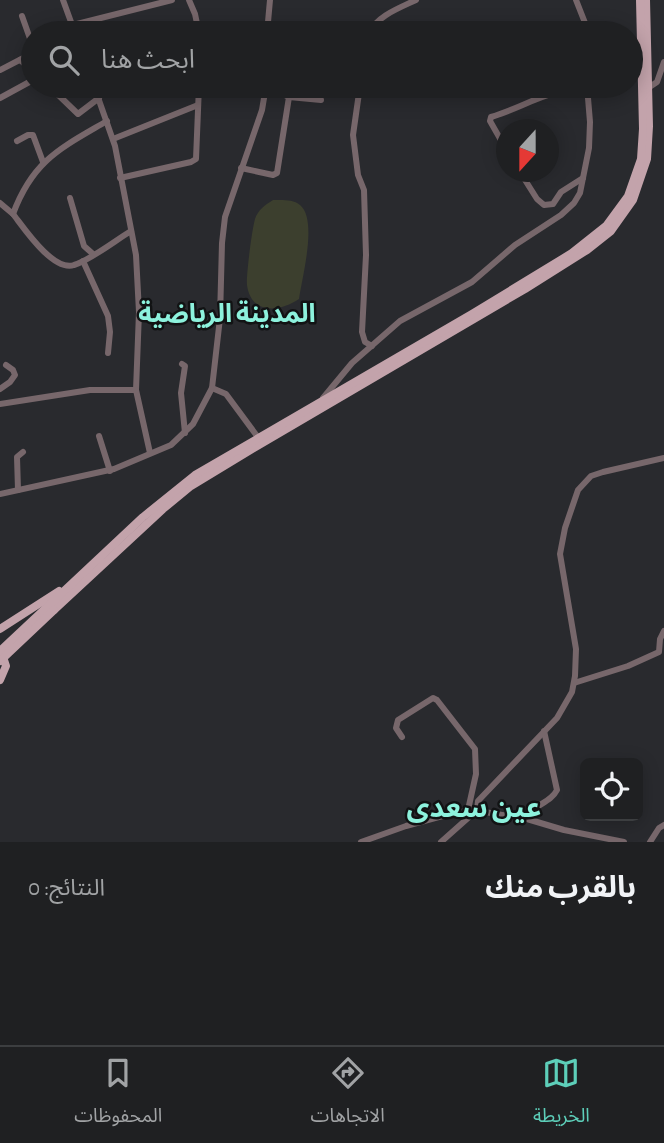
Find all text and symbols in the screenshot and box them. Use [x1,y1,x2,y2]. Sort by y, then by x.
search box [21,21,643,98]
icon: search [45,41,83,79]
text: ابحث هنا [101,47,195,73]
north arrow [496,119,559,182]
district label: المدينة الرياضية [138,300,316,328]
map controls [580,758,643,821]
button: locate [580,758,643,821]
district label: عين سعدى [407,795,541,823]
text: بالقرب منك [485,873,636,903]
text: النتائج: 0 [28,877,105,900]
tab: المحفوظات [74,1054,162,1136]
tab: الاتجاهات [311,1054,385,1136]
tab: الخريطة [533,1054,590,1136]

